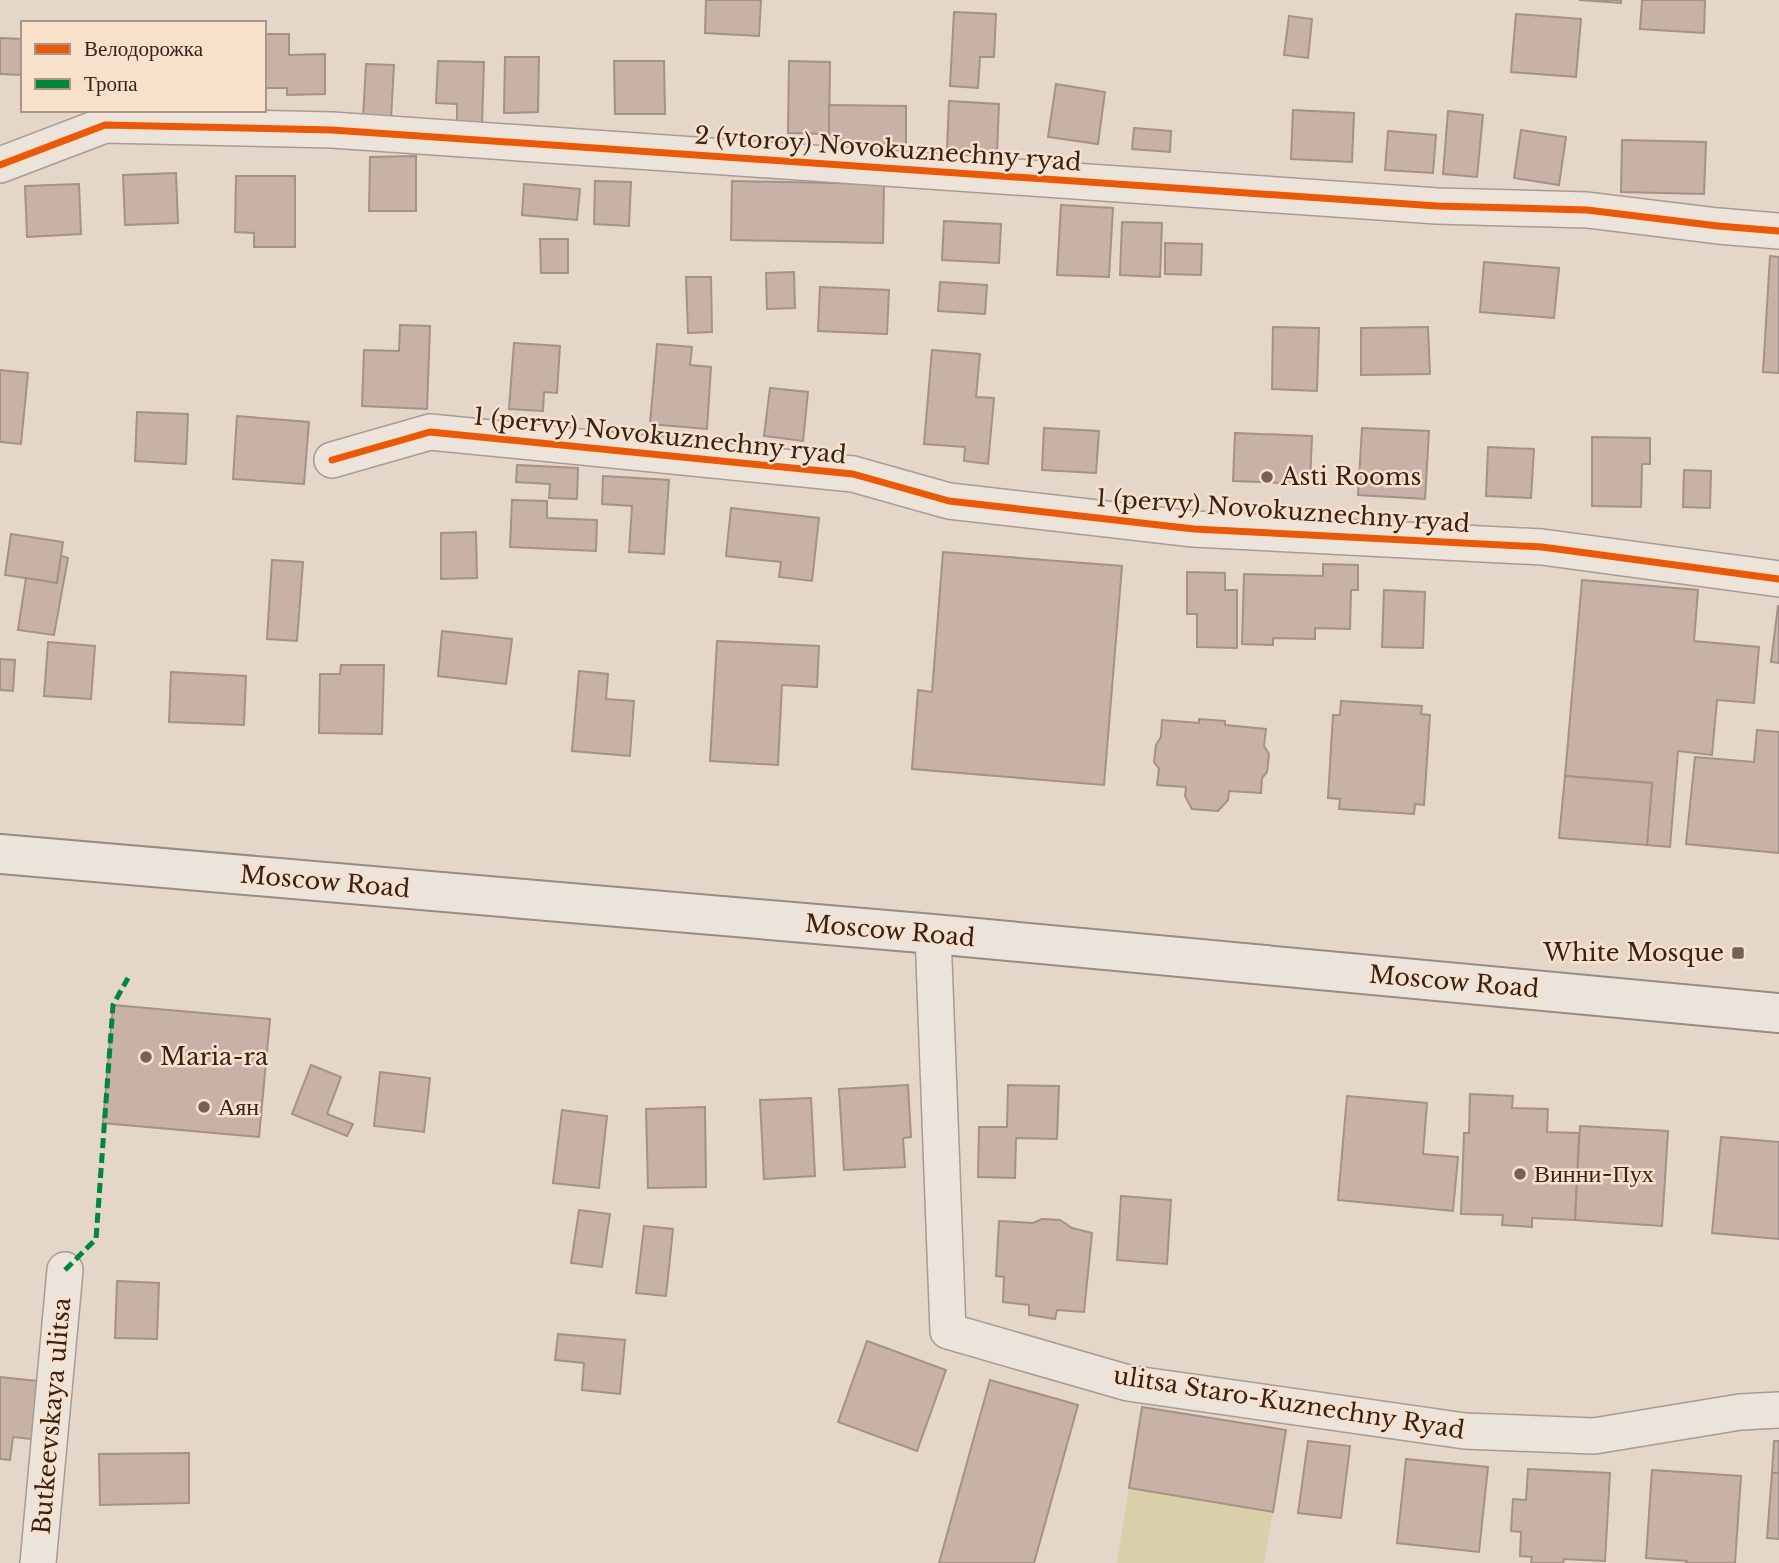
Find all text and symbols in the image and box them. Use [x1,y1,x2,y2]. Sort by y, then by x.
legend [21,21,266,112]
text: Велодорожка [84,36,204,62]
text: Тропа [84,71,138,97]
street label: 2 (vtoroy) Novokuznechny ryad [694,121,1082,176]
street label: 1 (pervy) Novokuznechny ryad [472,401,848,470]
place label: Asti Rooms [1280,462,1421,491]
marker: Asti Rooms [1259,469,1275,485]
street label: 1 (pervy) Novokuznechny ryad [1095,483,1471,538]
street label: Moscow Road [239,860,411,903]
street label: Moscow Road [804,909,976,952]
place label: White Mosque [1542,938,1724,967]
marker: White Mosque [1730,945,1746,961]
street label: Moscow Road [1368,960,1540,1003]
place label: Maria-ra [160,1042,269,1071]
marker: Maria-ra [138,1049,154,1065]
place label: Аян [218,1092,259,1121]
marker: Аян [196,1099,212,1115]
place label: Винни-Пух [1534,1159,1654,1188]
marker: Винни-Пух [1512,1166,1528,1182]
street label: Butkeevskaya ulitsa [27,1296,76,1536]
street label: ulitsa Staro-Kuznechny Ryad [1111,1360,1467,1445]

